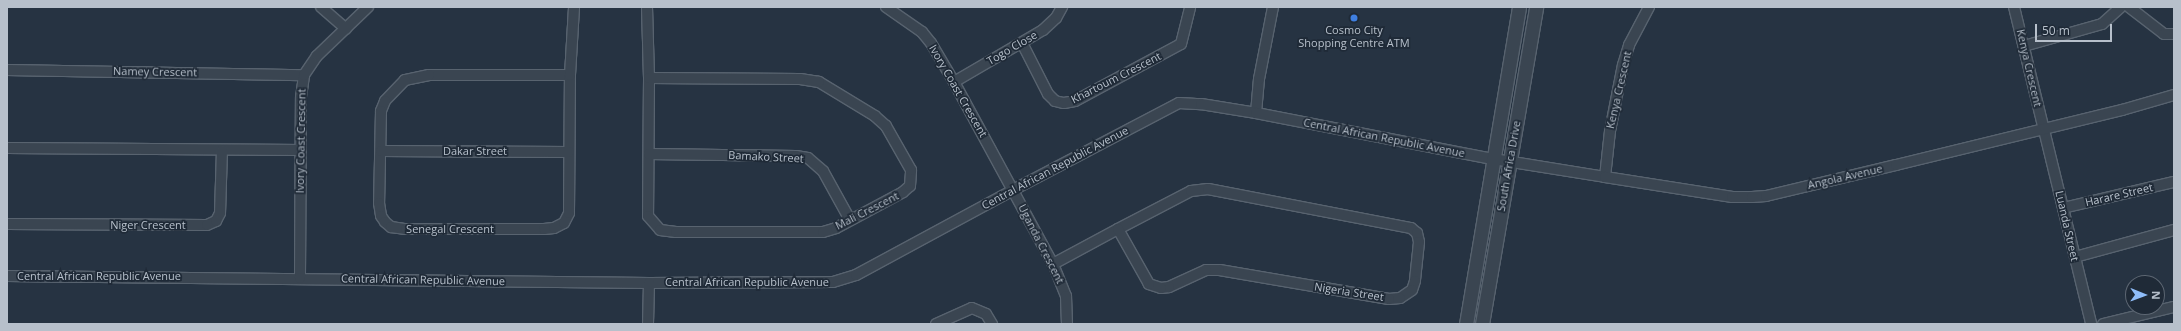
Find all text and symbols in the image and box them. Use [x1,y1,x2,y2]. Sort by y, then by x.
marker: Cosmo City Shopping Centre ATM [1349,13,1359,23]
scale bar [2037,16,2114,42]
text: 50 m [2042,22,2070,39]
place label: Cosmo City Shopping Centre ATM [1298,24,1410,50]
street label: Togo Close [985,28,1039,68]
street label: Kenya Crescent [2014,28,2044,108]
street label: Ivory Coast Crescent [926,42,990,140]
street label: Khartoum Crescent [1069,50,1163,106]
street label: Kenya Crescent [1604,50,1634,130]
street label: Namey Crescent [113,65,197,79]
street label: Ivory Coast Crescent [293,89,309,193]
street label: Central African Republic Avenue [1302,116,1466,160]
street label: South Africa Drive [1495,120,1523,212]
street label: Central African Republic Avenue [979,124,1131,212]
street label: Dakar Street [443,144,507,158]
street label: Bamako Street [728,148,804,166]
street label: Angola Avenue [1806,162,1884,192]
street label: Harare Street [2084,181,2154,209]
street label: Mali Crescent [833,189,901,233]
street label: Luanda Street [2052,190,2082,262]
street label: Uganda Crescent [1015,202,1067,286]
street label: Niger Crescent [110,218,186,232]
street label: Senegal Crescent [406,222,494,236]
street label: Central African Republic Avenue [17,269,181,283]
street label: Central African Republic Avenue [341,272,505,288]
street label: Central African Republic Avenue [665,275,829,289]
north arrow [2125,275,2165,315]
street label: Nigeria Street [1313,280,1385,304]
text: N [2149,291,2164,300]

